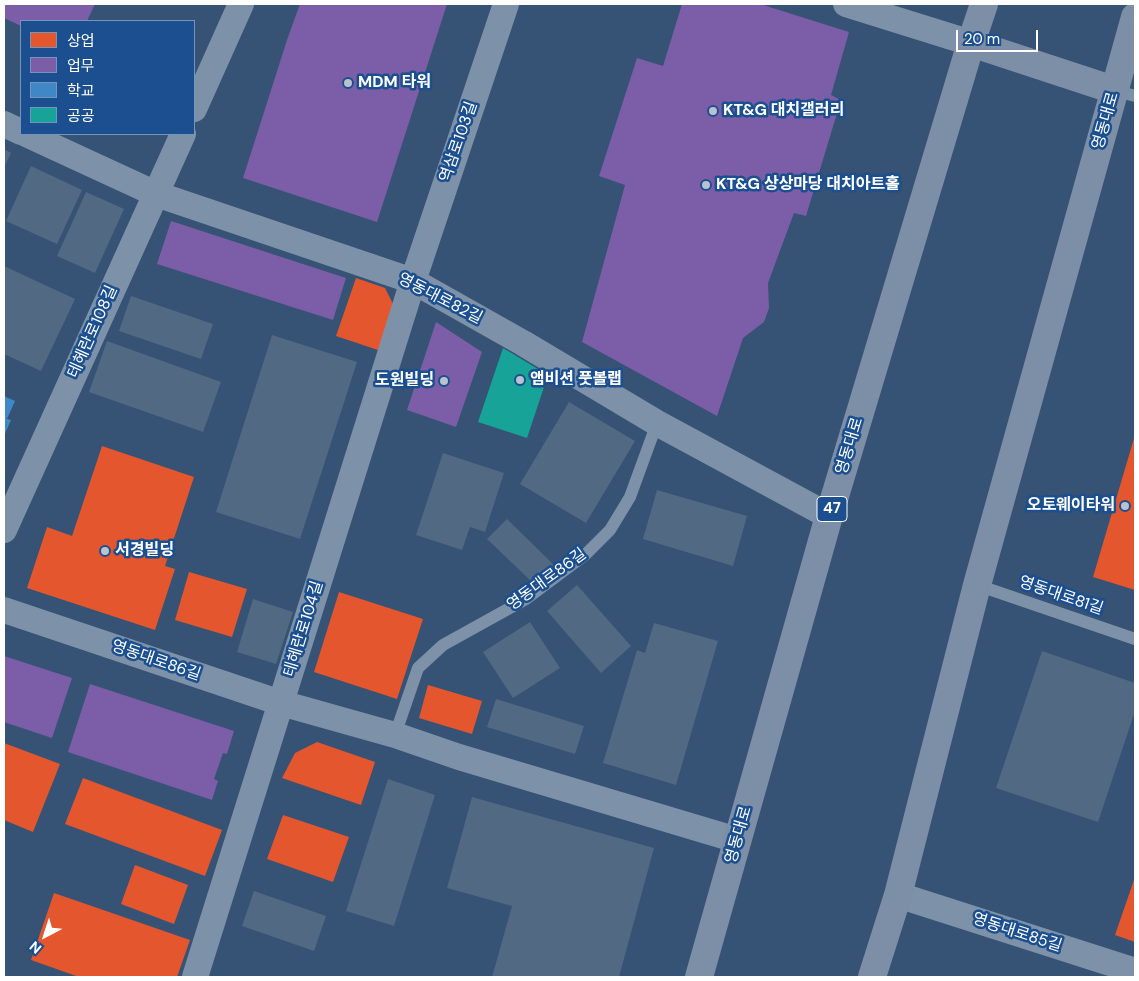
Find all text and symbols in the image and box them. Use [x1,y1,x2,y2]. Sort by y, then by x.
legend [20,20,195,135]
scale bar [959,20,1042,52]
text: 20 m [964,29,1000,49]
text: 상업 [67,31,95,51]
text: 업무 [67,56,95,76]
place label: MDM 타워 [358,73,431,93]
marker: MDM 타워 [342,77,354,89]
text: 학교 [67,81,95,101]
street label: 영동대로 [1089,90,1123,152]
street label: 역삼로103길 [436,99,482,185]
place label: KT&G 대치갤러리 [723,101,844,121]
marker: KT&G 대치갤러리 [707,105,719,117]
text: 공공 [67,106,95,126]
place label: KT&G 상상마당 대치아트홀 [716,175,900,195]
marker: KT&G 상상마당 대치아트홀 [700,179,712,191]
street label: 영동대로82길 [395,270,485,328]
street label: 테헤란로108길 [64,283,122,381]
place label: 앰비션 풋볼랩 [530,370,622,390]
place label: 도원빌딩 [375,371,434,391]
marker: 앰비션 풋볼랩 [514,374,526,386]
marker: 도원빌딩 [438,375,450,387]
street label: 영동대로 [832,415,868,477]
road number: 47 [817,496,847,522]
place label: 오토웨이타워 [1027,496,1115,516]
marker: 오토웨이타워 [1119,500,1131,512]
place label: 서경빌딩 [115,541,174,561]
marker: 서경빌딩 [99,545,111,557]
street label: 영동대로86길 [504,545,590,615]
street label: 영동대로81길 [1016,573,1106,619]
street label: 테헤란로104길 [280,579,328,679]
street label: 영동대로86길 [109,637,203,685]
street label: 영동대로 [722,804,756,866]
street label: 영동대로85길 [970,909,1064,957]
north arrow [20,911,70,961]
text: N [26,937,45,958]

